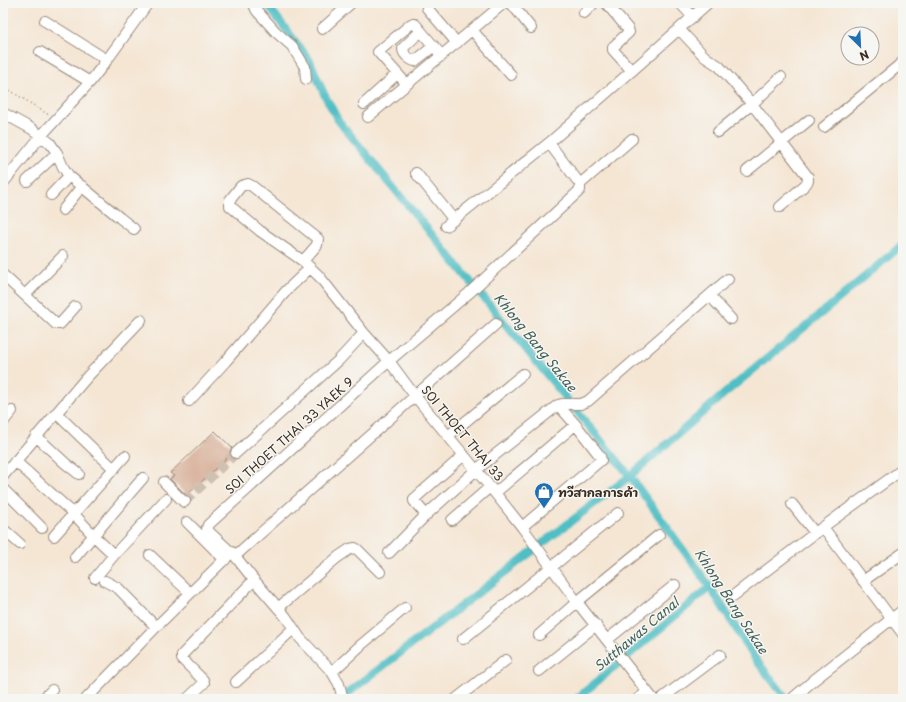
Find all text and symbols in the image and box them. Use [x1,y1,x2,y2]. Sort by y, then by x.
north arrow [840,26,880,66]
text: N [857,46,872,65]
water label: Khlong Bang Sakae [490,289,582,396]
street label: SOI THOET THAI 33 YAEK 9 [221,372,357,498]
street label: SOI THOET THAI 33 [418,381,508,485]
shop icon: ทวีสากลการค้า [533,481,555,509]
place label: ทวีสากลการค้า [558,483,638,501]
water label: Khlong Bang Sakae [691,545,774,658]
water label: Sutthawas Canal [589,591,684,675]

